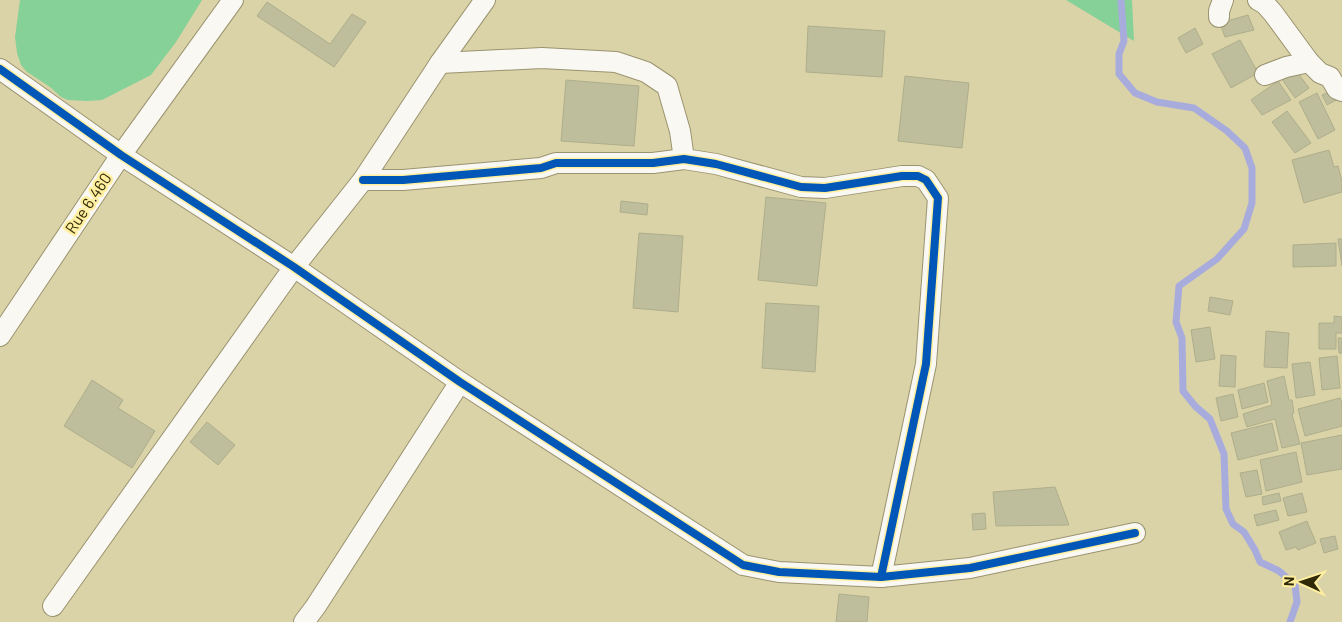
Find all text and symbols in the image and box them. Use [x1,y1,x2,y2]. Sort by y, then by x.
street label: Rue 6.460 [60,169,115,237]
north arrow [1277,557,1327,607]
text: N [1280,576,1297,586]

